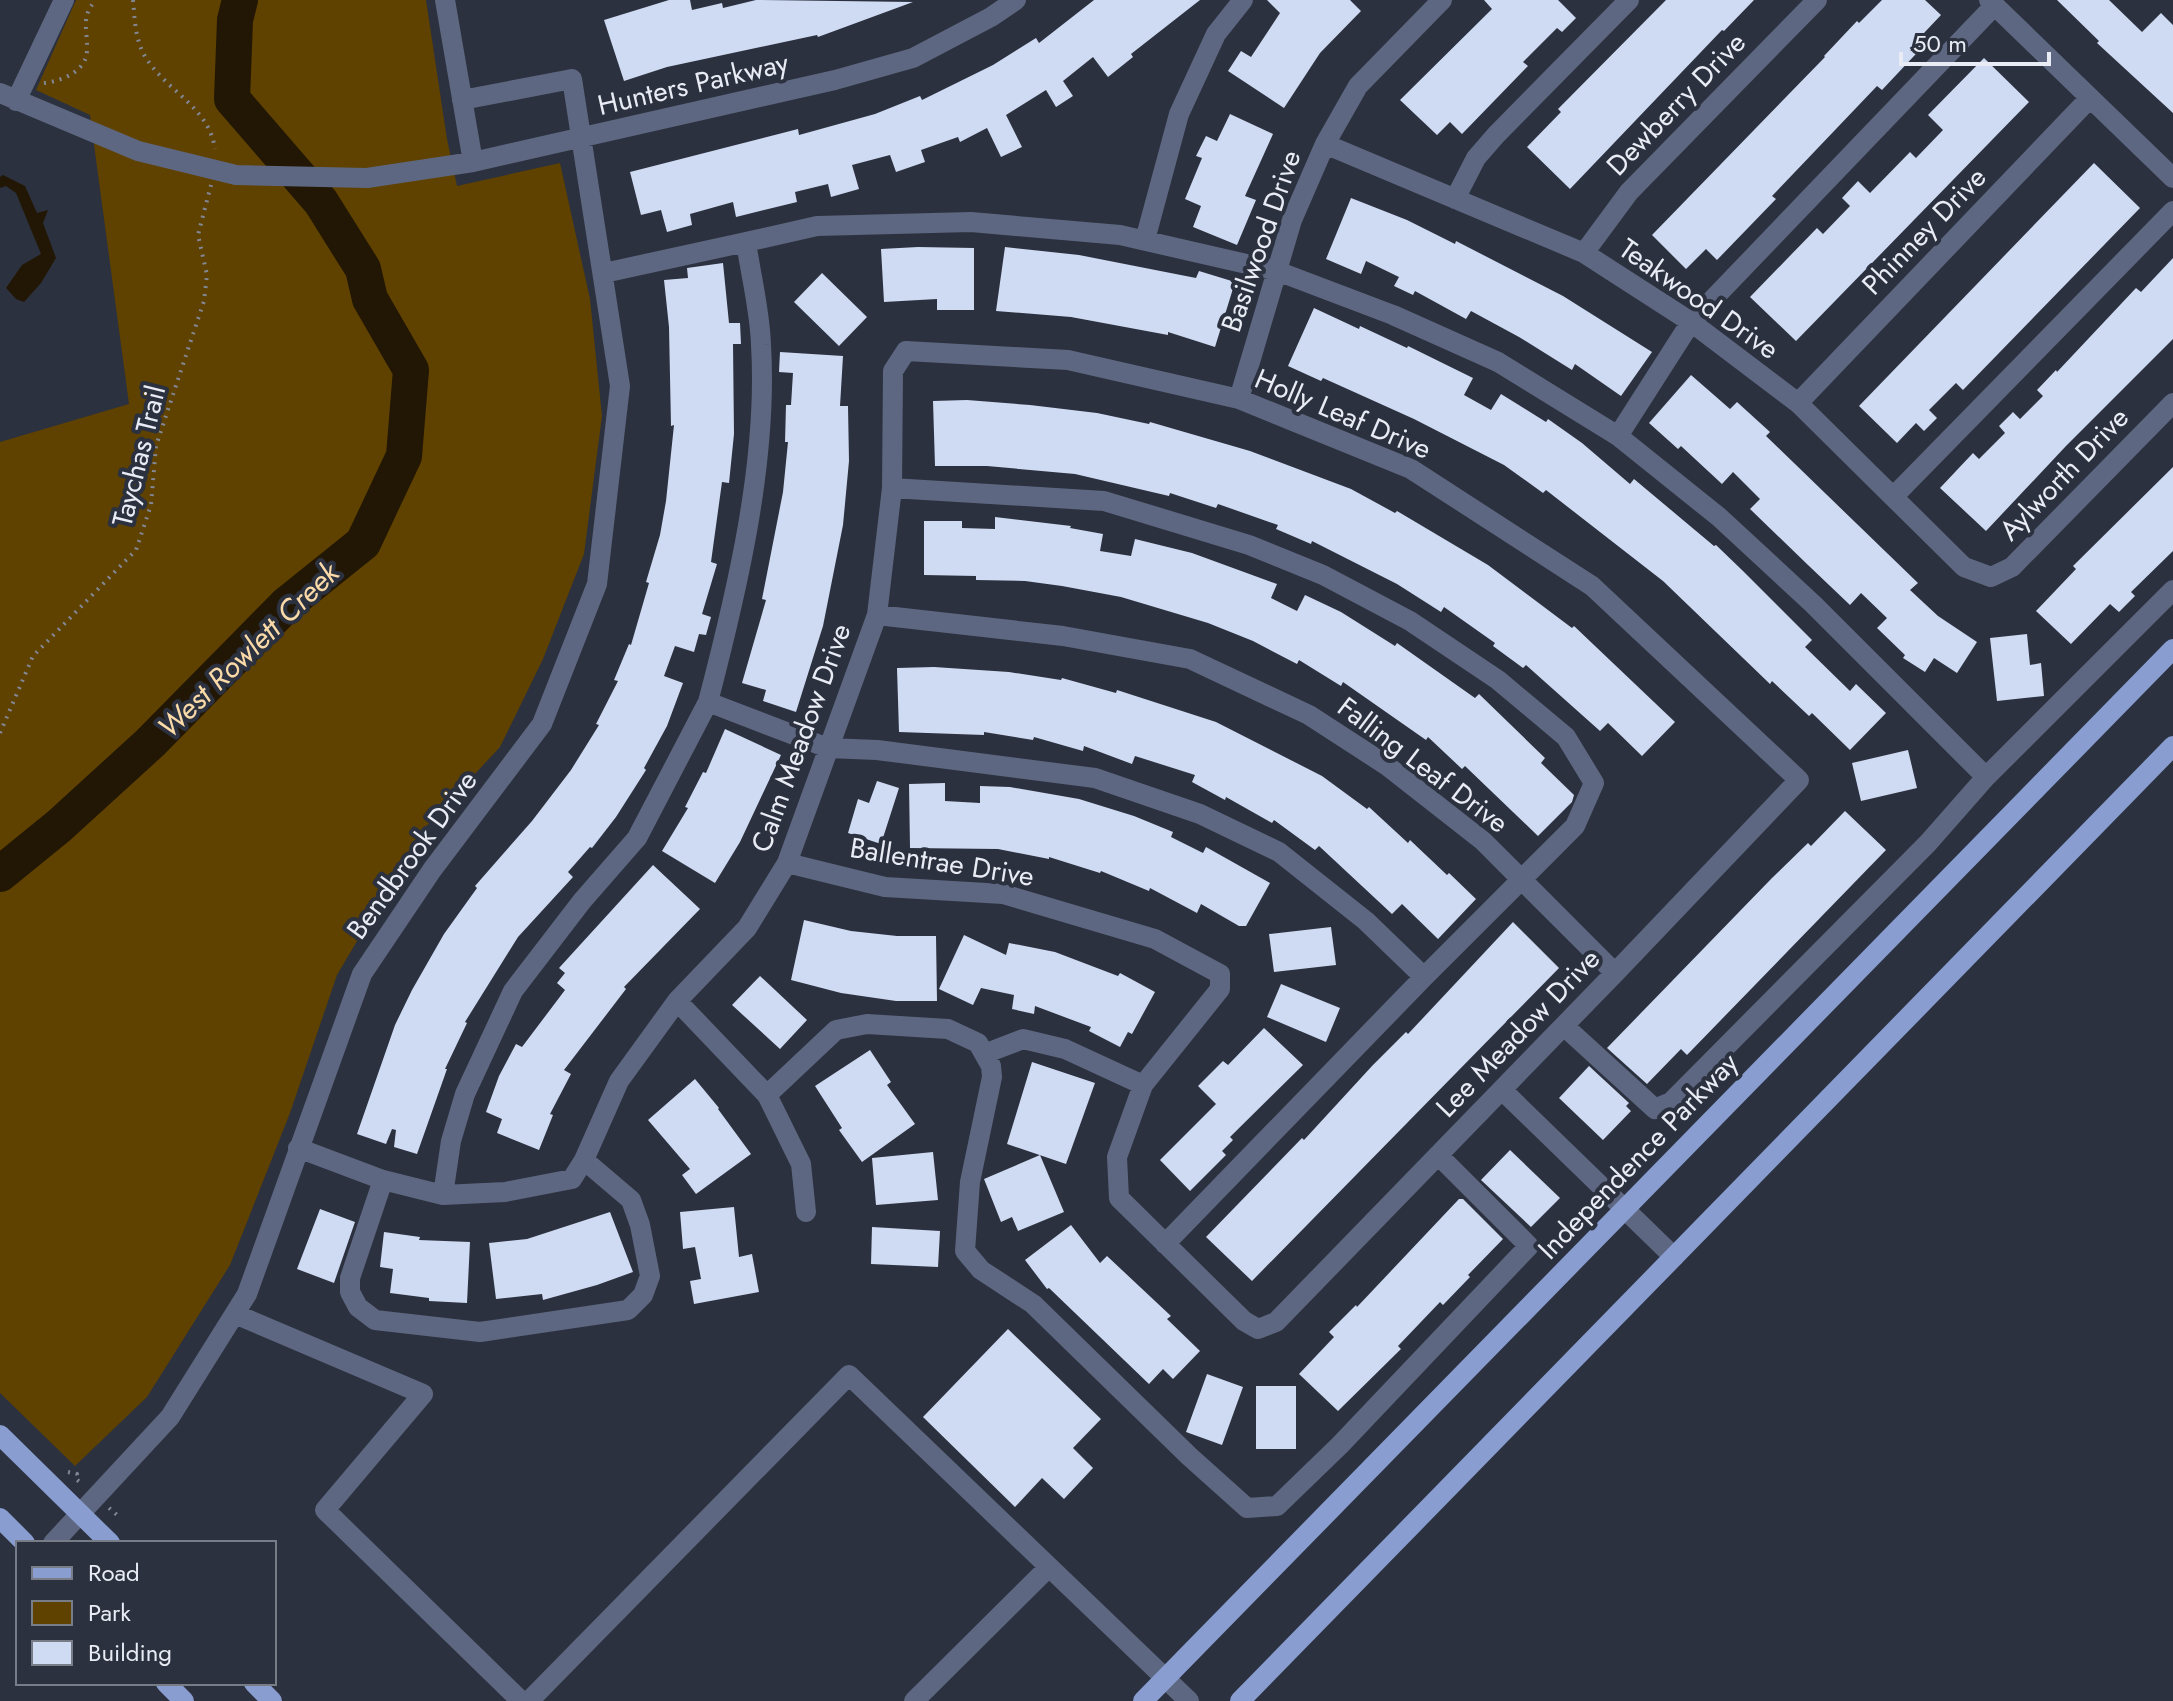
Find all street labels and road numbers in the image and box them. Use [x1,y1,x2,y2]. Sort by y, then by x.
street label: Dewberry Drive [1597,23,1755,185]
street label: Hunters Parkway [593,42,793,126]
street label: Basilwood Drive [1211,145,1311,337]
street label: Phinney Drive [1852,158,1996,304]
street label: Teakwood Drive [1611,229,1787,369]
street label: Holly Leaf Drive [1248,358,1438,470]
street label: Taychas Trail [102,381,176,531]
street label: Aylworth Drive [1990,398,2138,550]
street label: Calm Meadow Drive [741,618,861,858]
street label: Falling Leaf Drive [1329,687,1517,843]
street label: Bendbrook Drive [337,762,487,948]
street label: Ballentrae Drive [847,827,1037,897]
street label: Lee Meadow Drive [1427,939,1609,1127]
street label: Independence Parkway [1528,1043,1748,1269]

